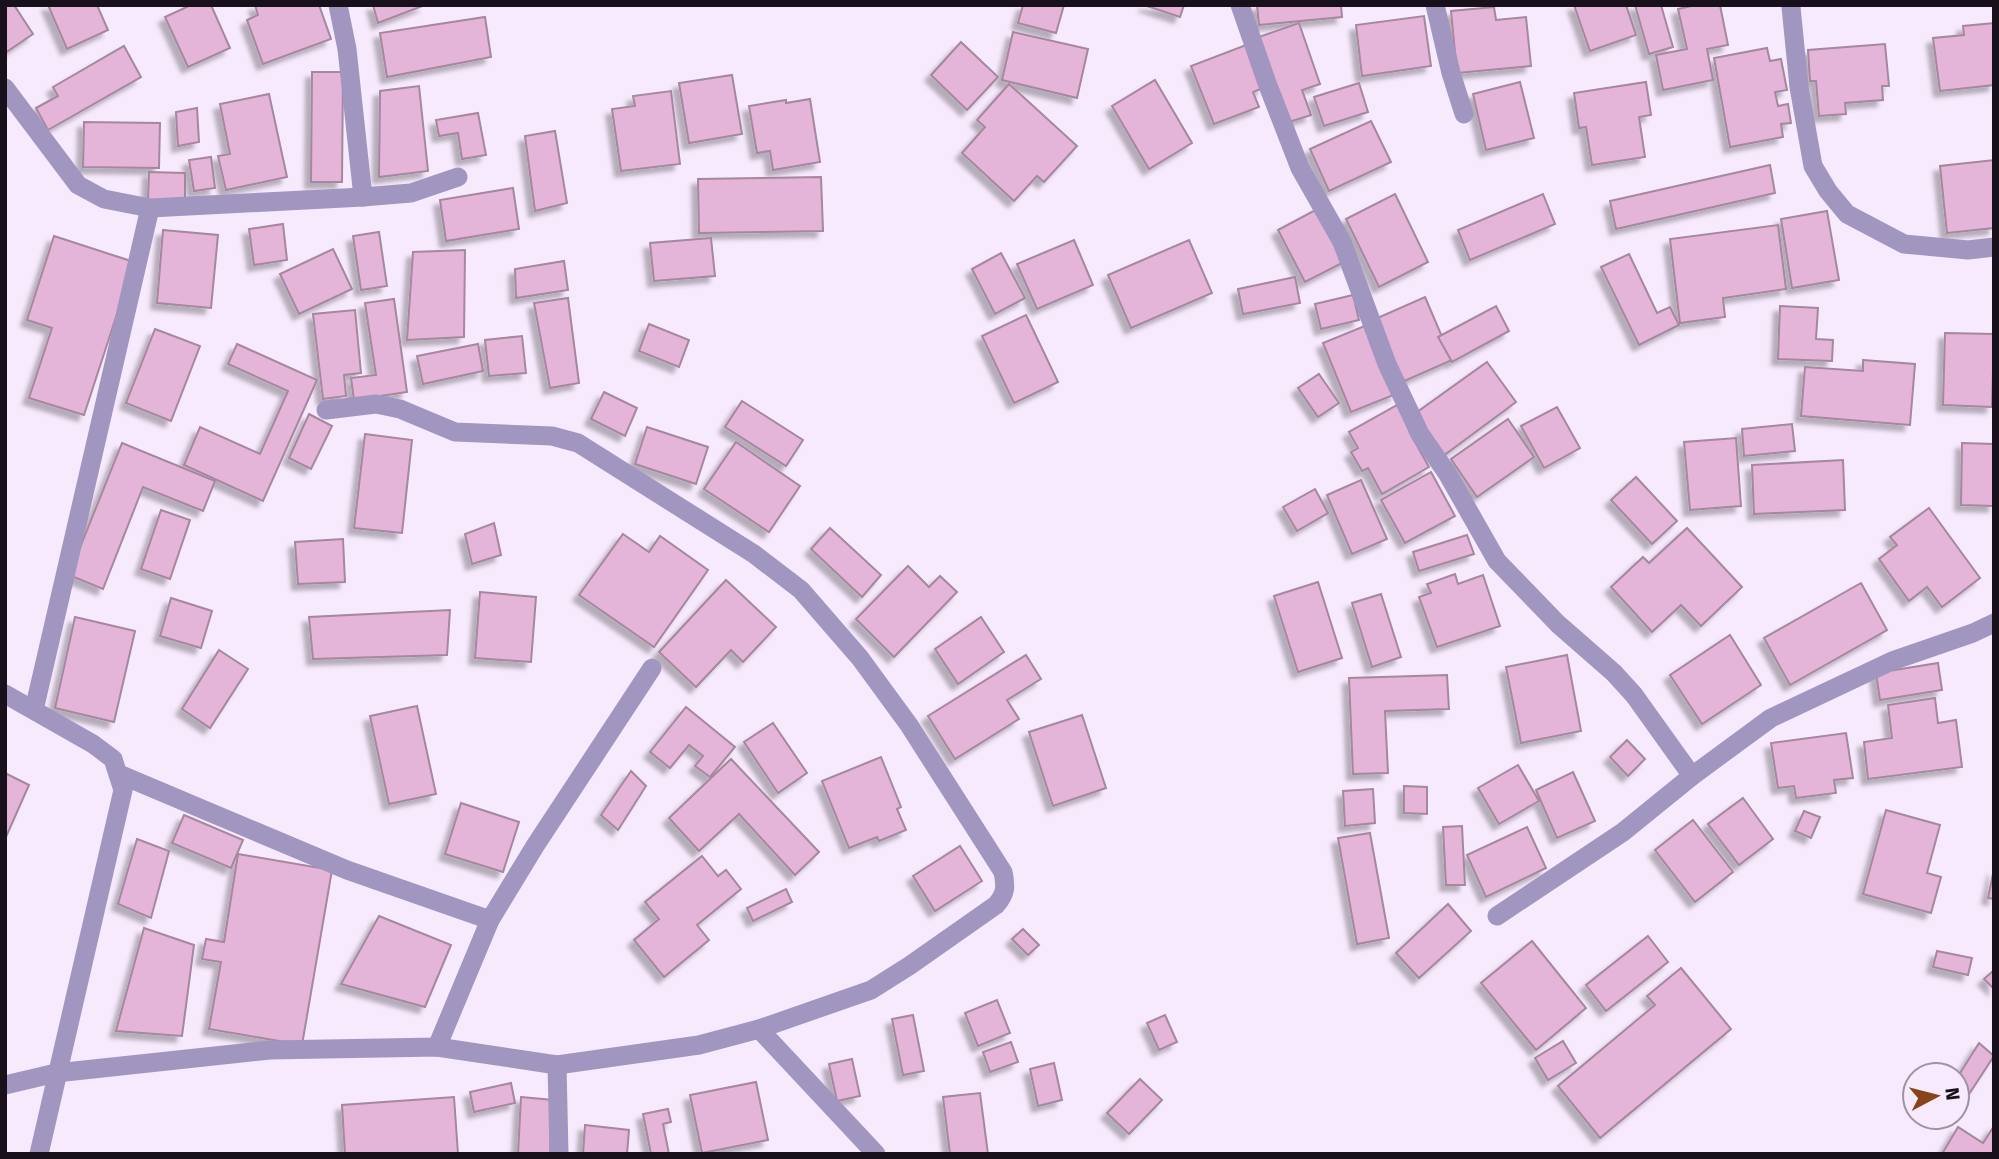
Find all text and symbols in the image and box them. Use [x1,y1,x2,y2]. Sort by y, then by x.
north arrow [1901,1061,1971,1131]
text: N [1940,1086,1965,1102]

